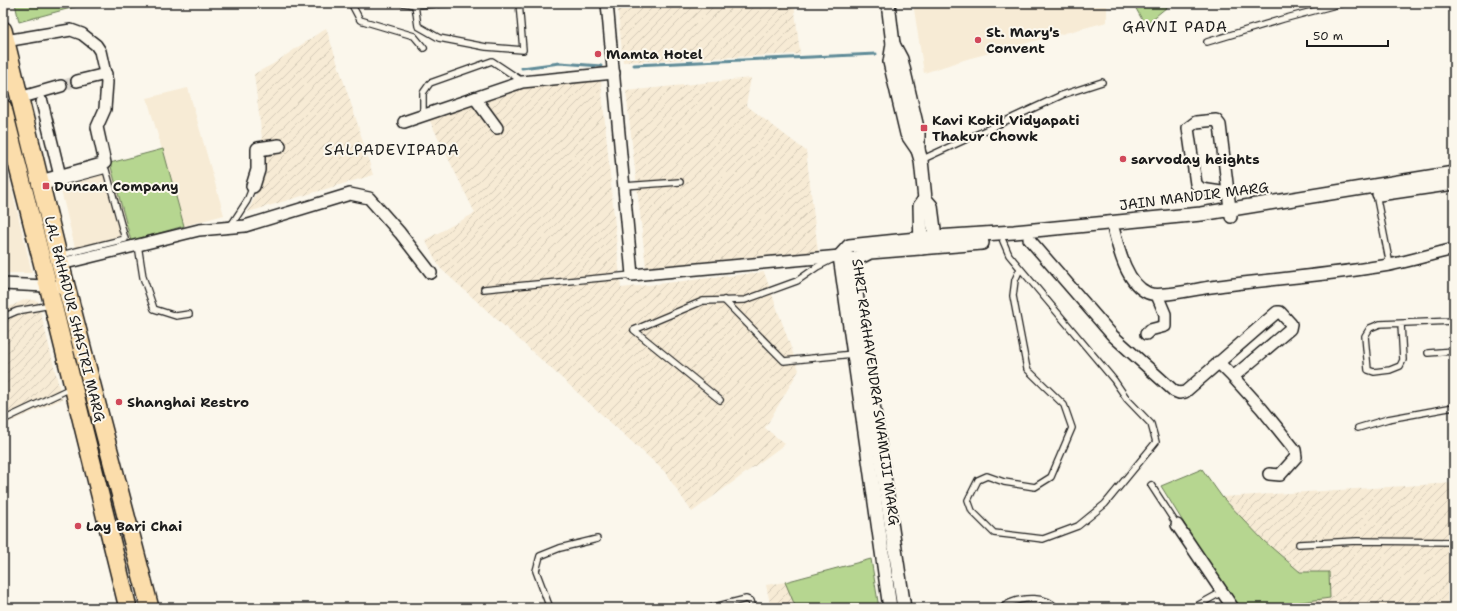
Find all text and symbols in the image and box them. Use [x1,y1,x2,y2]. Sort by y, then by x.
district label: GAVNI PADA [1122,17,1228,37]
scale bar [1307,22,1388,48]
place label: St. Mary's Convent [986,23,1060,57]
text: 50 m [1313,28,1343,44]
marker: St. Mary's Convent [973,35,983,45]
place label: Mamta Hotel [606,45,703,63]
marker: Mamta Hotel [593,49,603,59]
place label: Kavi Kokil Vidyapati Thakur Chowk [932,111,1080,145]
marker: Kavi Kokil Vidyapati Thakur Chowk [919,123,929,133]
district label: SALPADEVIPADA [324,140,460,160]
place label: sarvoday heights [1131,150,1260,168]
marker: sarvoday heights [1118,154,1128,164]
place label: Duncan Company [54,177,179,195]
street label: JAIN MANDIR MARG [1118,178,1270,214]
marker: Duncan Company [41,181,51,191]
street label: LAL BAHADUR SHASTRI MARG [41,214,109,424]
street label: SHRI RAGHAVENDRA SWAMIJI MARG [848,257,904,527]
place label: Shanghai Restro [127,393,249,411]
marker: Shanghai Restro [114,397,124,407]
place label: Lay Bari Chai [86,517,182,535]
marker: Lay Bari Chai [73,521,83,531]

